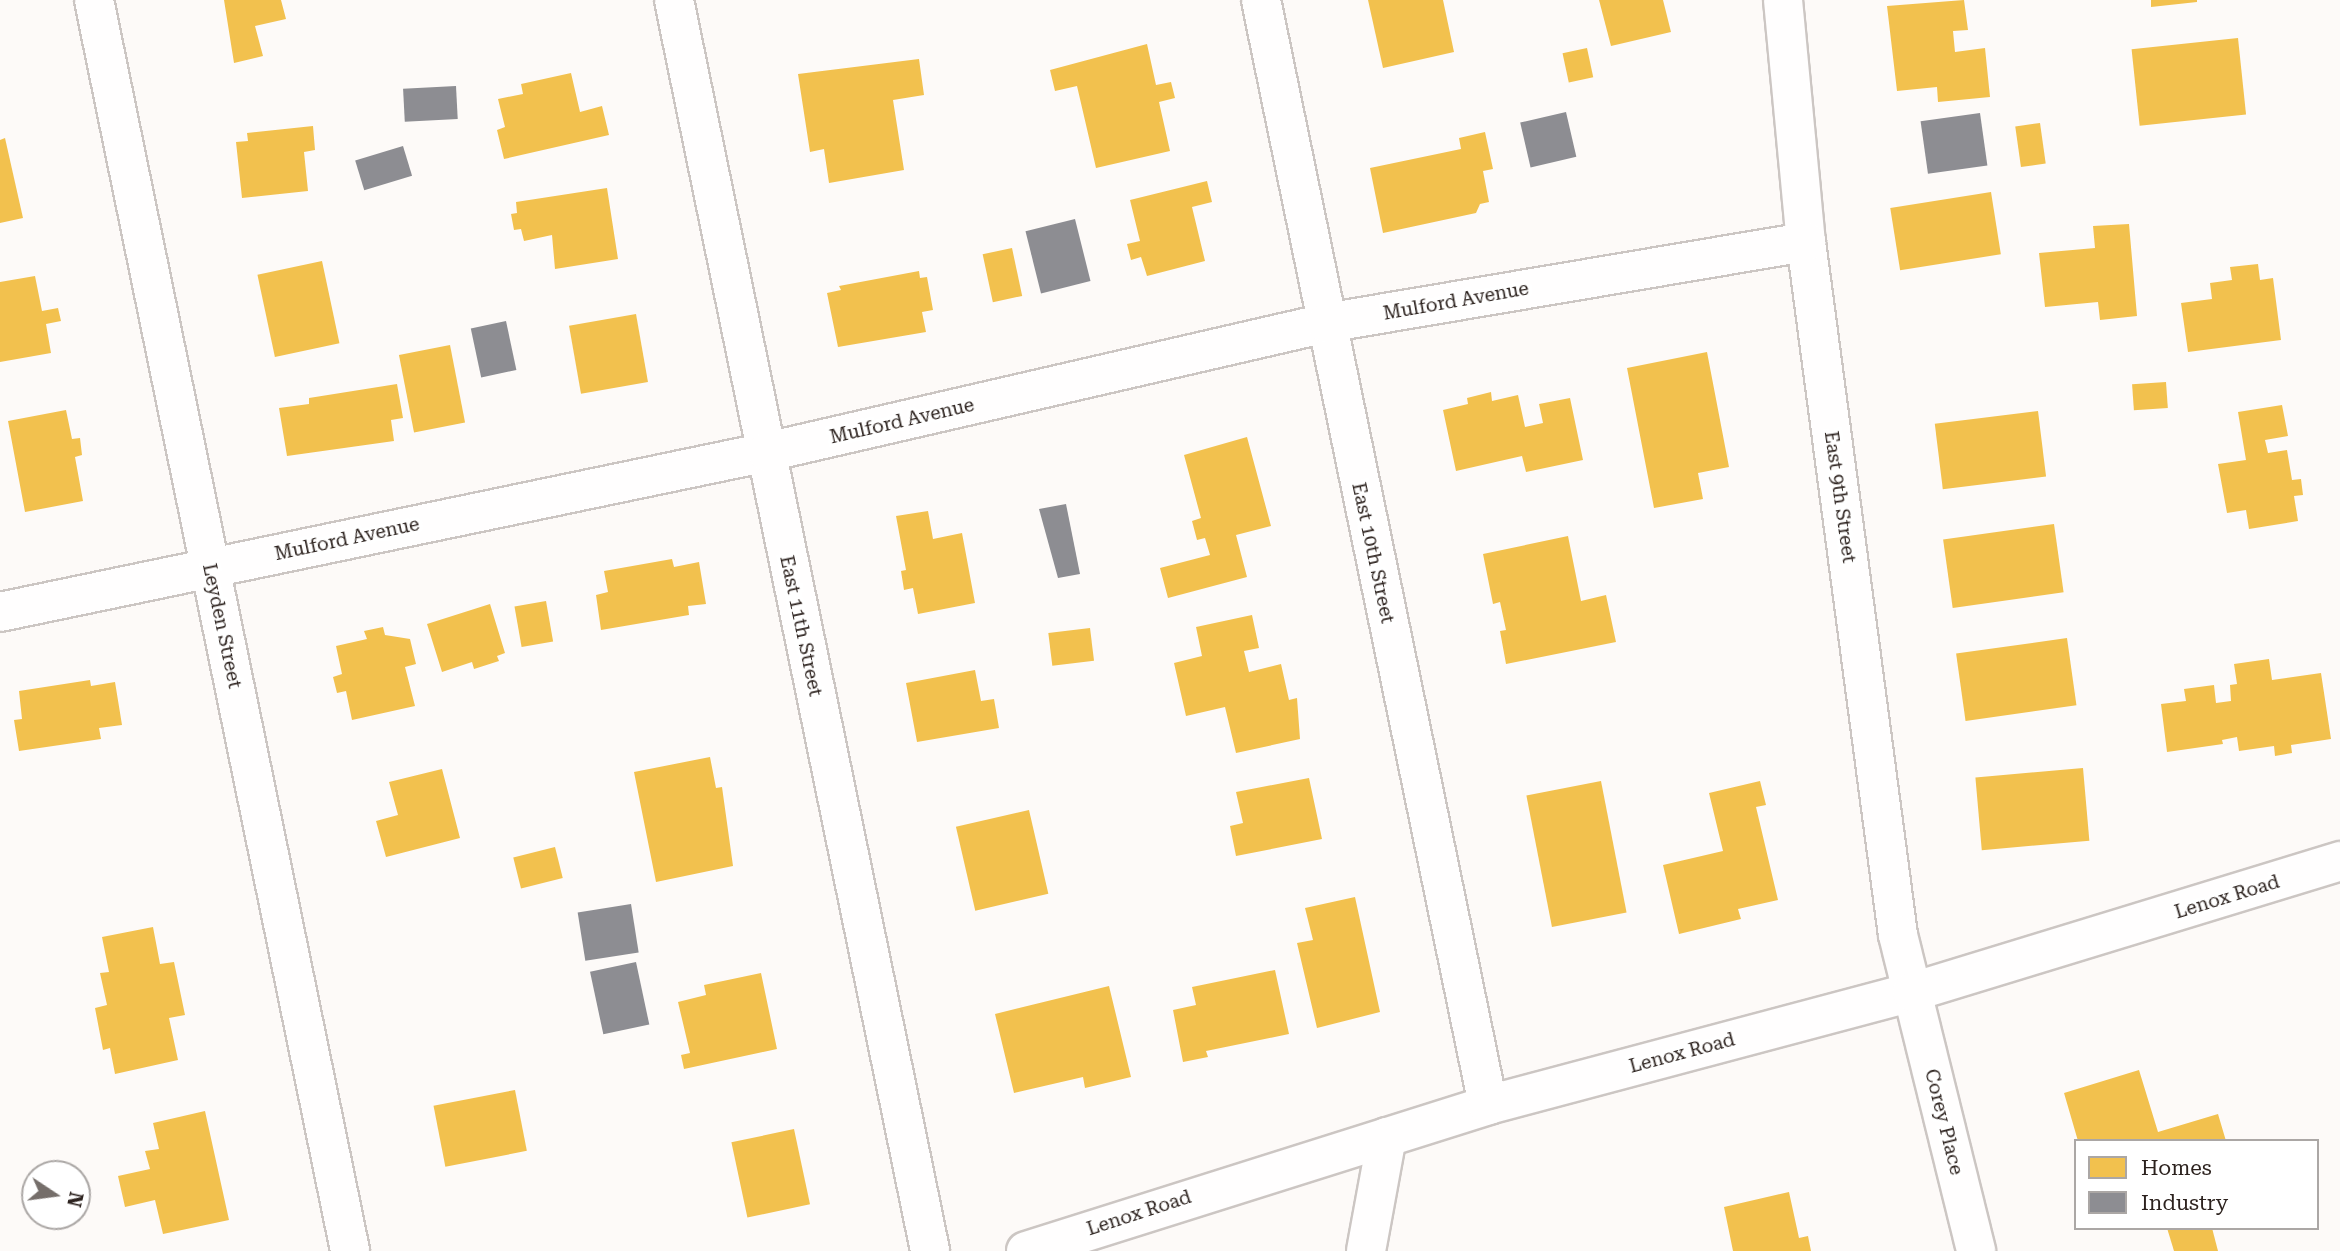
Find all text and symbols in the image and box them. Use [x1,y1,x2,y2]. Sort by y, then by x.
street label: Mulford Avenue [1381,277,1531,325]
street label: Mulford Avenue [828,393,976,449]
street label: East 9th Street [1819,430,1861,564]
street label: East 10th Street [1347,480,1399,626]
street label: Mulford Avenue [273,513,421,565]
street label: East 11th Street [775,553,827,699]
street label: Leyden Street [198,561,246,691]
street label: Lenox Road [2172,870,2282,924]
street label: Lenox Road [1627,1028,1737,1078]
street label: Corey Place [1920,1067,1968,1177]
legend [2074,1139,2319,1230]
text: Homes [2141,1156,2212,1180]
north arrow [21,1160,91,1230]
street label: Lenox Road [1084,1185,1194,1241]
text: N [62,1190,88,1209]
text: Industry [2141,1191,2228,1215]

